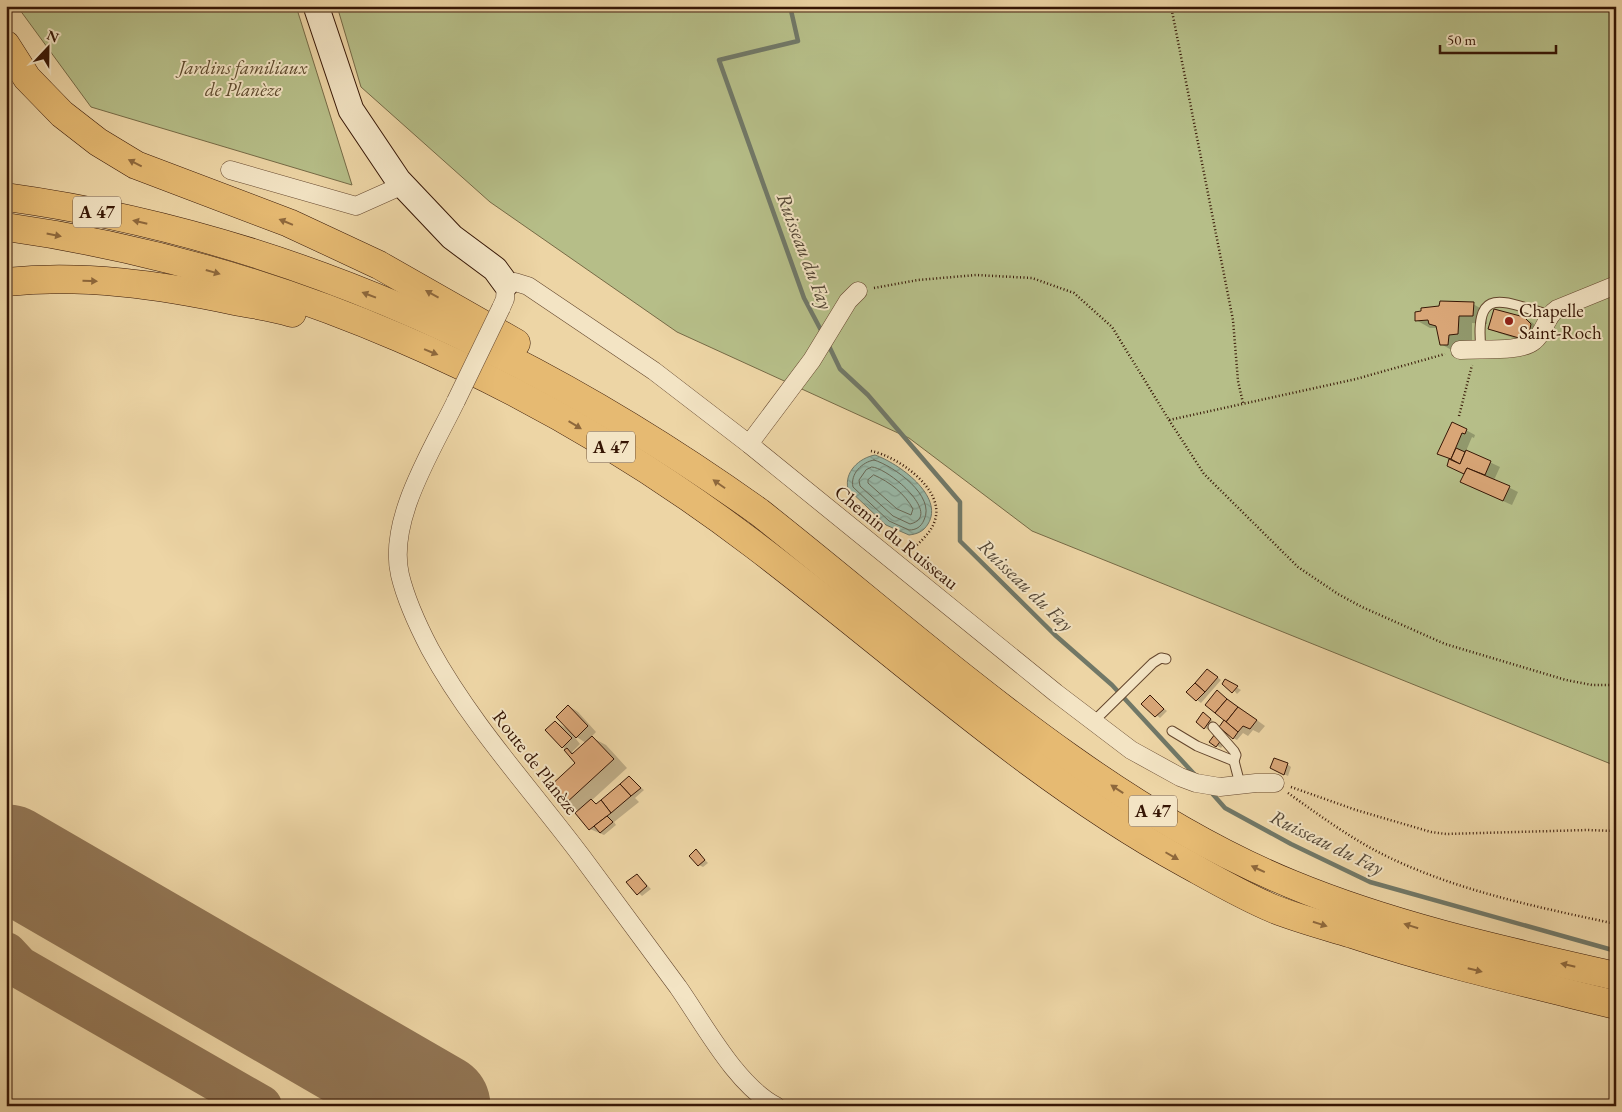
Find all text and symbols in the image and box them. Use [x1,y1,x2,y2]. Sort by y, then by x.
north arrow [22,22,72,72]
scale bar [1440,22,1556,54]
text: N [44,25,62,47]
text: 50 m [1447,30,1476,49]
park label: Jardins familiaux de Planèze [175,55,308,102]
one-way arrow [128,159,142,167]
water label: Ruisseau du Fay [771,189,839,313]
road number: A 47 [73,196,121,228]
one-way arrow [132,218,147,226]
one-way arrow [278,218,293,226]
one-way arrow [47,231,62,239]
one-way arrow [205,268,220,276]
one-way arrow [82,277,98,285]
one-way arrow [425,290,439,298]
one-way arrow [361,291,376,299]
place label: Chapelle Saint-Roch [1519,298,1602,345]
marker: Chapelle Saint-Roch [1503,315,1515,327]
one-way arrow [424,348,438,356]
one-way arrow [569,421,582,430]
road number: A 47 [587,432,635,462]
one-way arrow [713,479,726,489]
street label: Chemin du Ruisseau [829,480,964,595]
water label: Ruisseau du Fay [973,533,1079,637]
street label: Route de Planèze [487,705,584,820]
one-way arrow [1111,784,1124,794]
road number: A 47 [1129,796,1177,826]
water label: Ruisseau du Fay [1266,803,1388,881]
one-way arrow [1166,852,1179,861]
one-way arrow [1251,865,1266,874]
one-way arrow [1312,921,1327,928]
one-way arrow [1403,921,1418,929]
one-way arrow [1561,961,1576,969]
one-way arrow [1468,966,1483,974]

